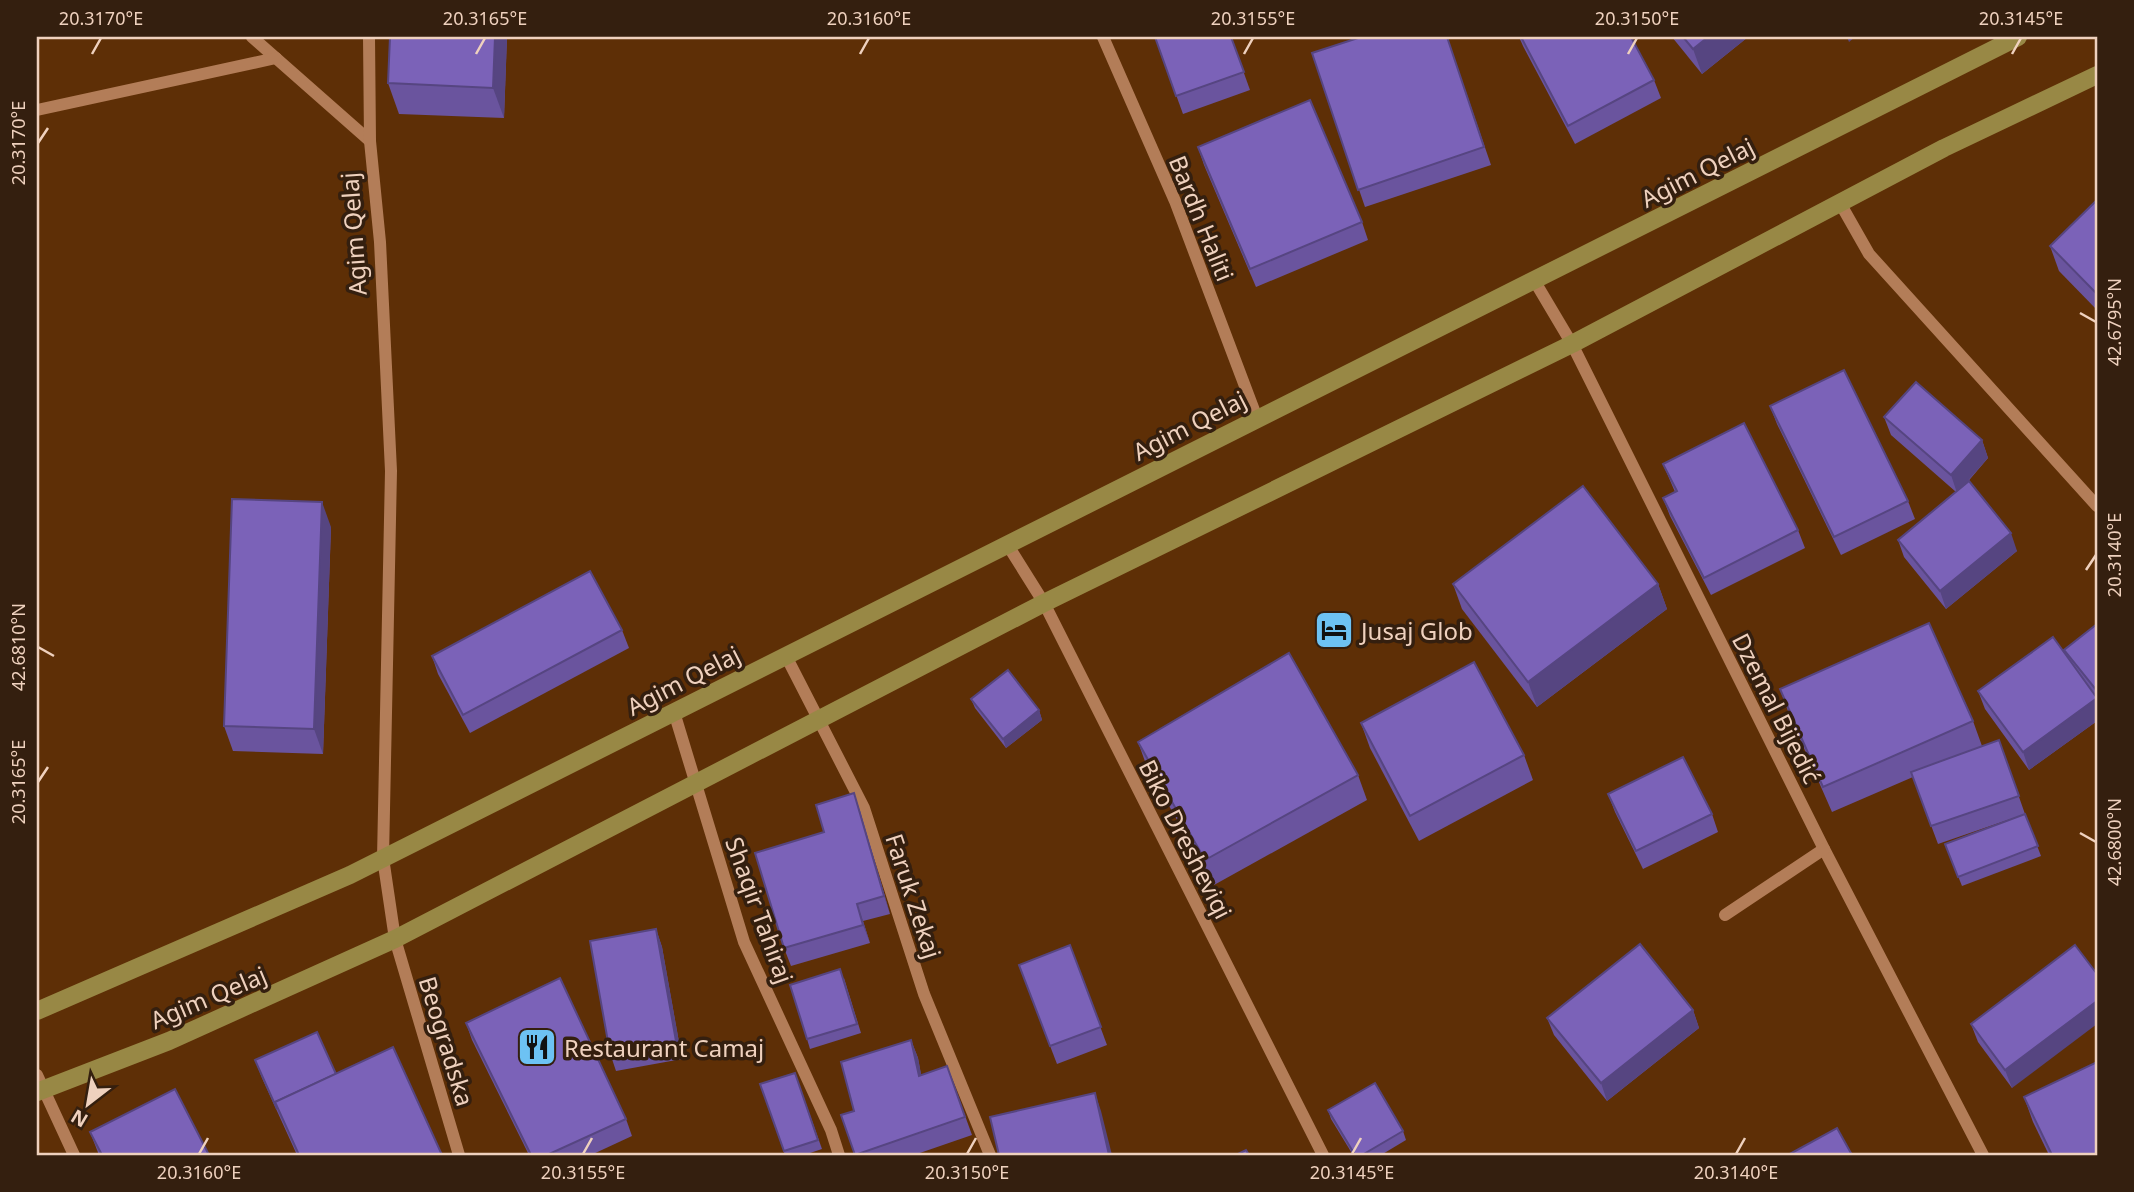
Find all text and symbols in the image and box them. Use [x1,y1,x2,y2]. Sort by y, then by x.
text: 20.3170°E [59,6,143,30]
text: 20.3165°E [443,6,527,30]
text: 20.3160°E [827,6,911,30]
text: 20.3155°E [1211,6,1295,30]
text: 20.3150°E [1595,6,1679,30]
text: 20.3145°E [1979,6,2063,30]
text: 20.3170°E [6,101,30,185]
street label: Agim Qelaj [1635,129,1759,215]
street label: Bardh Haliti [1162,150,1242,286]
street label: Agim Qelaj [332,171,374,297]
text: 42.6795°N [2102,278,2126,366]
street label: Agim Qelaj [1127,382,1251,468]
text: 20.3140°E [2102,513,2126,597]
text: 42.6810°N [6,603,30,691]
hotel icon: Jusaj Glob [1313,609,1355,651]
place label: Jusaj Glob [1359,614,1473,647]
street label: Dzemal Bijedić [1725,627,1829,789]
street label: Agim Qelaj [621,637,745,723]
text: 20.3165°E [6,740,30,824]
street label: Biko Dresheviqi [1132,754,1240,924]
text: 42.6800°N [2102,798,2126,886]
street label: Faruk Zekaj [878,829,950,963]
street label: Shaqir Tahiraj [718,832,802,988]
street label: Agim Qelaj [145,958,271,1036]
street label: Beogradska [412,972,482,1110]
restaurant icon: Restaurant Camaj [516,1026,558,1068]
place label: Restaurant Camaj [564,1031,764,1064]
north arrow [52,1070,122,1140]
text: N [66,1103,93,1134]
text: 20.3160°E [157,1160,241,1184]
text: 20.3155°E [541,1160,625,1184]
text: 20.3150°E [925,1160,1009,1184]
text: 20.3145°E [1310,1160,1394,1184]
text: 20.3140°E [1694,1160,1778,1184]

